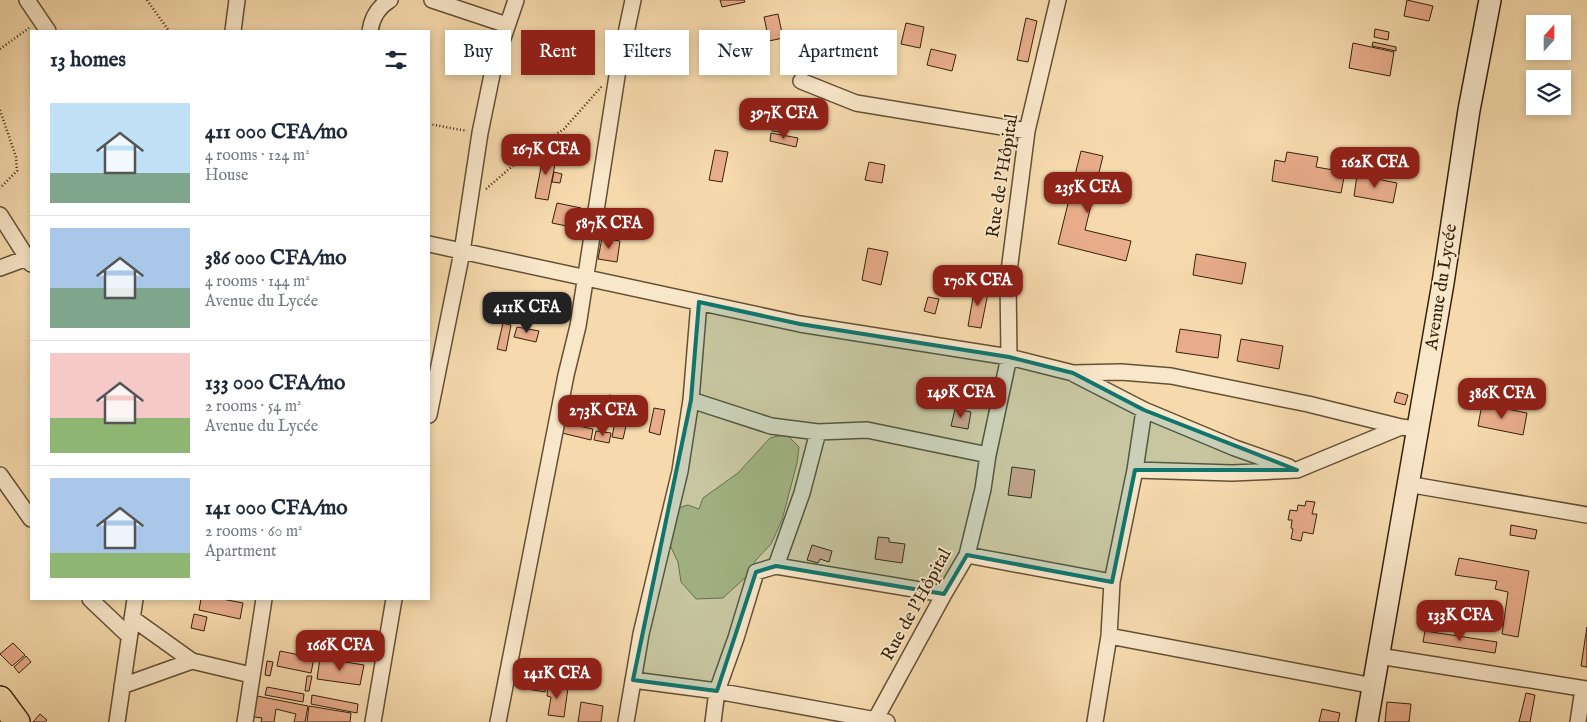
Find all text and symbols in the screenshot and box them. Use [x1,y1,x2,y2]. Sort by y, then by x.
north arrow [1526,15,1571,60]
map controls [1526,15,1571,115]
chip: Buy [445,30,511,75]
chip: Rent [521,30,595,75]
chip: Filters [605,30,689,75]
chip: New [699,30,770,75]
chip: Apartment [780,30,897,75]
icon: filters [382,46,410,74]
text: 13 homes [50,47,126,74]
button: layers [1526,70,1571,115]
pin: 397K CFA [732,98,836,140]
text: 397K CFA [750,104,818,124]
street label: Rue de l'Hôpital [982,112,1024,240]
text: 411 000 CFA/mo [205,119,348,146]
icon: home [90,123,150,183]
pin: 167K CFA [494,134,598,176]
text: 167K CFA [512,140,580,160]
text: 4 rooms · 124 m² [205,146,310,166]
pin: 162K CFA [1323,146,1427,189]
text: 162K CFA [1341,153,1409,173]
text: House [205,166,248,186]
pin: 235K CFA [1036,172,1140,214]
text: 235K CFA [1055,178,1121,198]
pin: 587K CFA [557,208,661,250]
text: 587K CFA [576,214,642,234]
street label: Avenue du Lycée [1421,222,1463,353]
text: 386 000 CFA/mo [205,245,347,272]
icon: home [90,248,150,308]
pin: 170K CFA [926,264,1030,307]
text: 170K CFA [944,271,1012,291]
text: 4 rooms · 144 m² [205,272,310,292]
text: Avenue du Lycée [205,292,318,312]
pin: 411K CFA [475,292,579,334]
text: 411K CFA [494,298,560,318]
text: 133 000 CFA/mo [205,370,345,397]
icon: home [90,373,150,433]
pin: 149K CFA [909,376,1013,419]
pin: 386K CFA [1450,378,1554,420]
text: 149K CFA [927,383,995,403]
text: 386K CFA [1469,384,1535,404]
pin: 273K CFA [551,394,655,437]
text: 2 rooms · 54 m² [205,397,302,417]
text: 273K CFA [569,401,637,421]
text: Avenue du Lycée [205,417,318,437]
text: 141 000 CFA/mo [205,495,348,522]
icon: home [90,498,150,558]
text: 2 rooms · 60 m² [205,522,303,542]
text: Apartment [205,542,276,562]
street label: Rue de l'Hôpital [877,545,957,665]
pin: 133K CFA [1408,600,1512,642]
text: 133K CFA [1428,606,1492,626]
pin: 166K CFA [288,630,392,672]
text: 166K CFA [307,636,373,656]
pin: 141K CFA [505,658,609,700]
text: 141K CFA [524,664,590,684]

